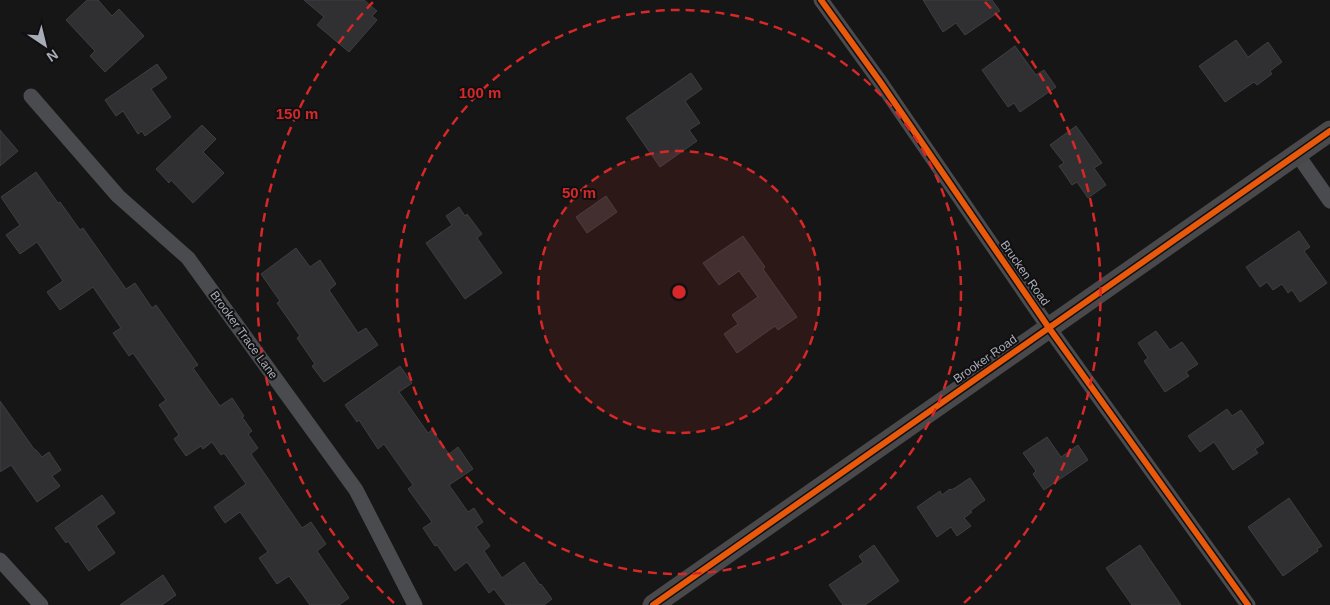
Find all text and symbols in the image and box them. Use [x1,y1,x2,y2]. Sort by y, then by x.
north arrow [20,20,70,70]
text: N [44,46,61,65]
text: 100 m [459,84,501,101]
text: 150 m [276,105,318,122]
text: 50 m [562,184,596,201]
street label: Brucken Road [997,238,1053,308]
centre of rings [670,283,688,301]
street label: Brooker Trace Lane [207,288,281,382]
street label: Brooker Road [951,332,1019,386]

